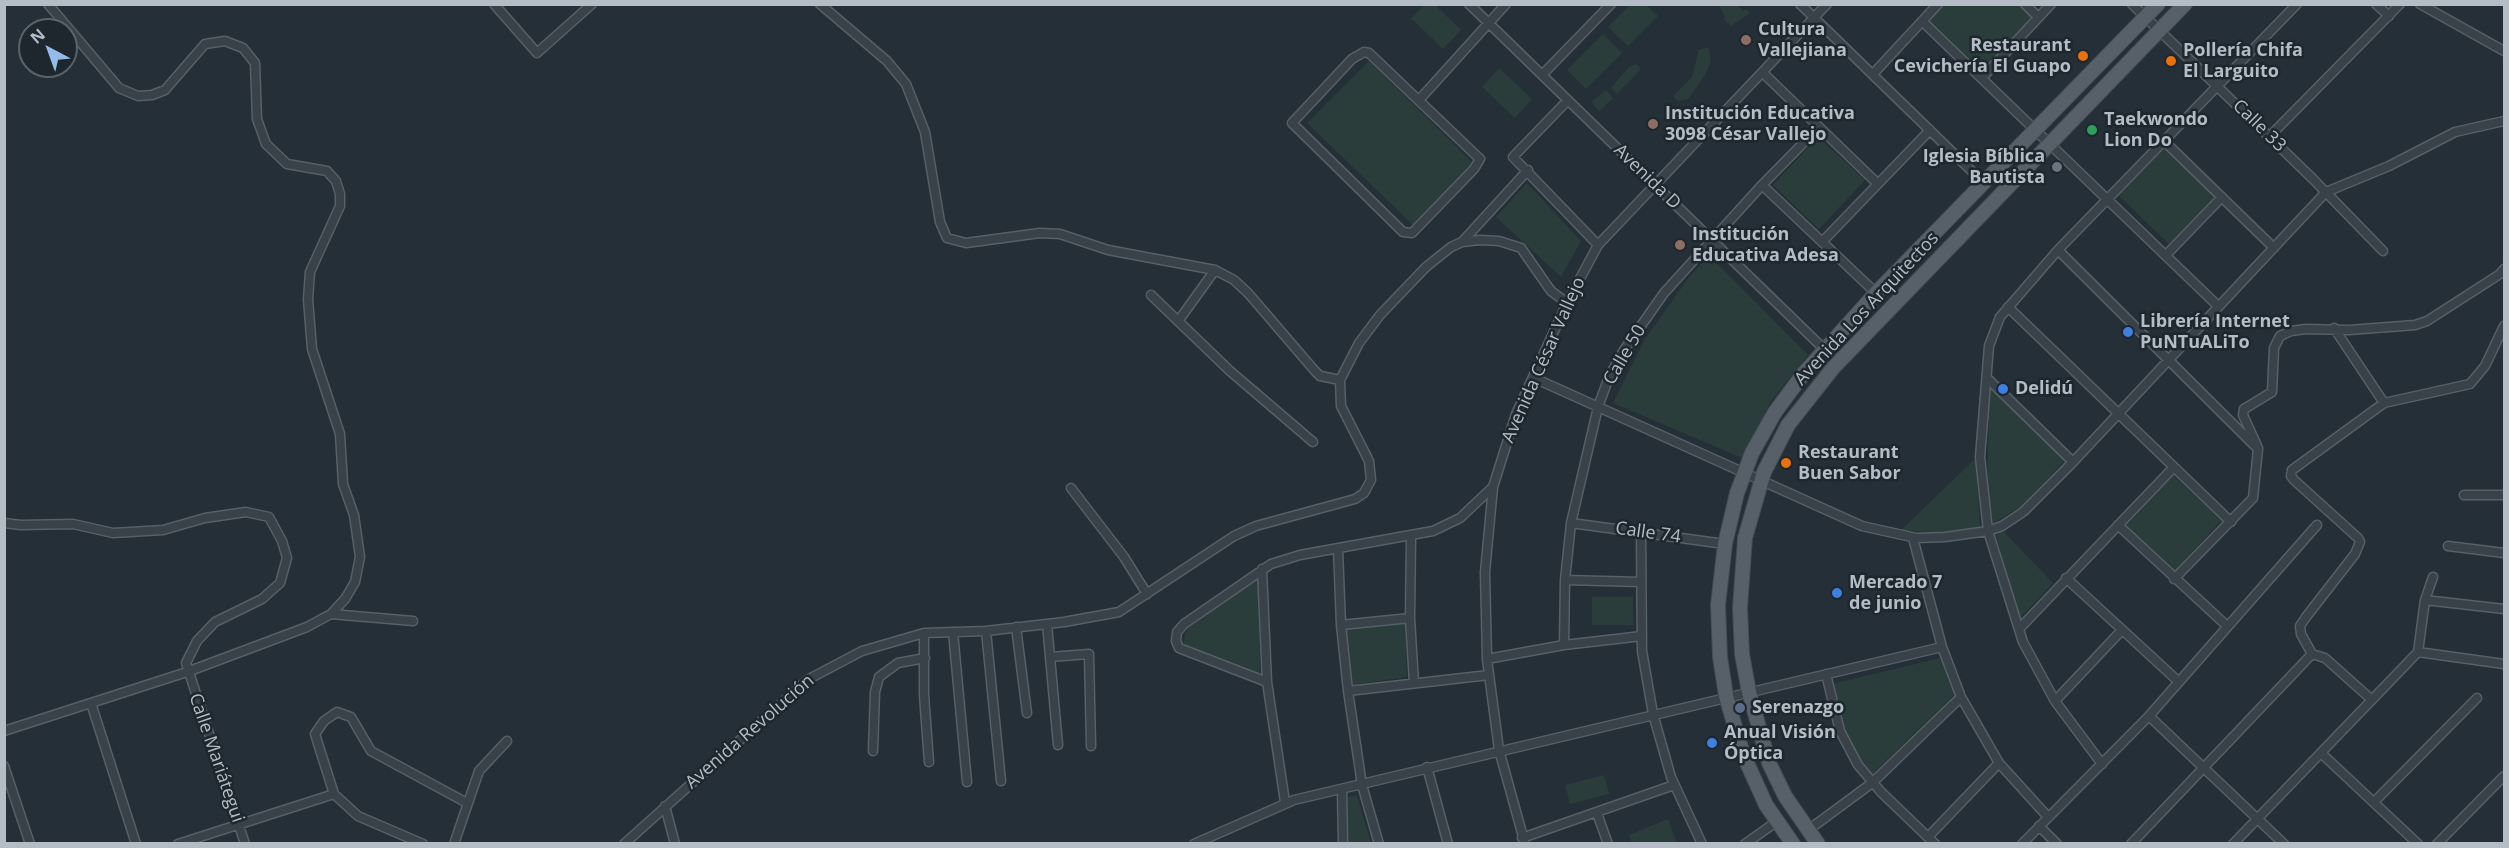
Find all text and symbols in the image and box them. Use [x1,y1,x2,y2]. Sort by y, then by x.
north arrow [18,18,78,78]
place label: Cultura Vallejiana [1758,19,1847,62]
text: N [25,23,50,49]
marker: Cultura Vallejiana [1739,33,1753,47]
place label: Restaurant Cevichería El Guapo [1894,35,2071,78]
place label: Pollería Chifa El Larguito [2183,40,2303,82]
marker: Restaurant Cevichería El Guapo [2076,49,2090,63]
marker: Pollería Chifa El Larguito [2164,54,2178,68]
street label: Calle 33 [2228,95,2290,157]
place label: Institución Educativa 3098 César Vallejo [1665,103,1855,146]
place label: Taekwondo Lion Do [2104,109,2208,152]
marker: Institución Educativa 3098 César Vallejo [1646,117,1660,131]
marker: Taekwondo Lion Do [2085,123,2099,137]
street label: Avenida D [1609,140,1685,214]
place label: Iglesia Bíblica Bautista [1923,146,2045,188]
marker: Iglesia Bíblica Bautista [2050,160,2064,174]
place label: Institución Educativa Adesa [1692,224,1839,266]
street label: Avenida Los Arquitectos [1790,228,1944,390]
marker: Institución Educativa Adesa [1673,238,1687,252]
street label: Avenida César Vallejo [1498,274,1590,446]
place label: Librería Internet PuNTuALiTo [2140,311,2290,354]
street label: Calle 50 [1599,321,1651,389]
marker: Librería Internet PuNTuALiTo [2121,325,2135,339]
place label: Delidú [2015,378,2073,400]
marker: Delidú [1996,382,2010,396]
place label: Restaurant Buen Sabor [1798,442,1901,484]
marker: Restaurant Buen Sabor [1779,456,1793,470]
street label: Calle 74 [1614,518,1682,548]
place label: Mercado 7 de junio [1849,572,1942,614]
marker: Mercado 7 de junio [1830,586,1844,600]
street label: Avenida Revolución [681,670,819,794]
street label: Calle Mariátegui [184,691,248,825]
place label: Serenazgo [1752,697,1844,719]
marker: Serenazgo [1733,701,1747,715]
place label: Anual Visión Óptica [1724,722,1836,764]
marker: Anual Visión Óptica [1705,736,1719,750]

